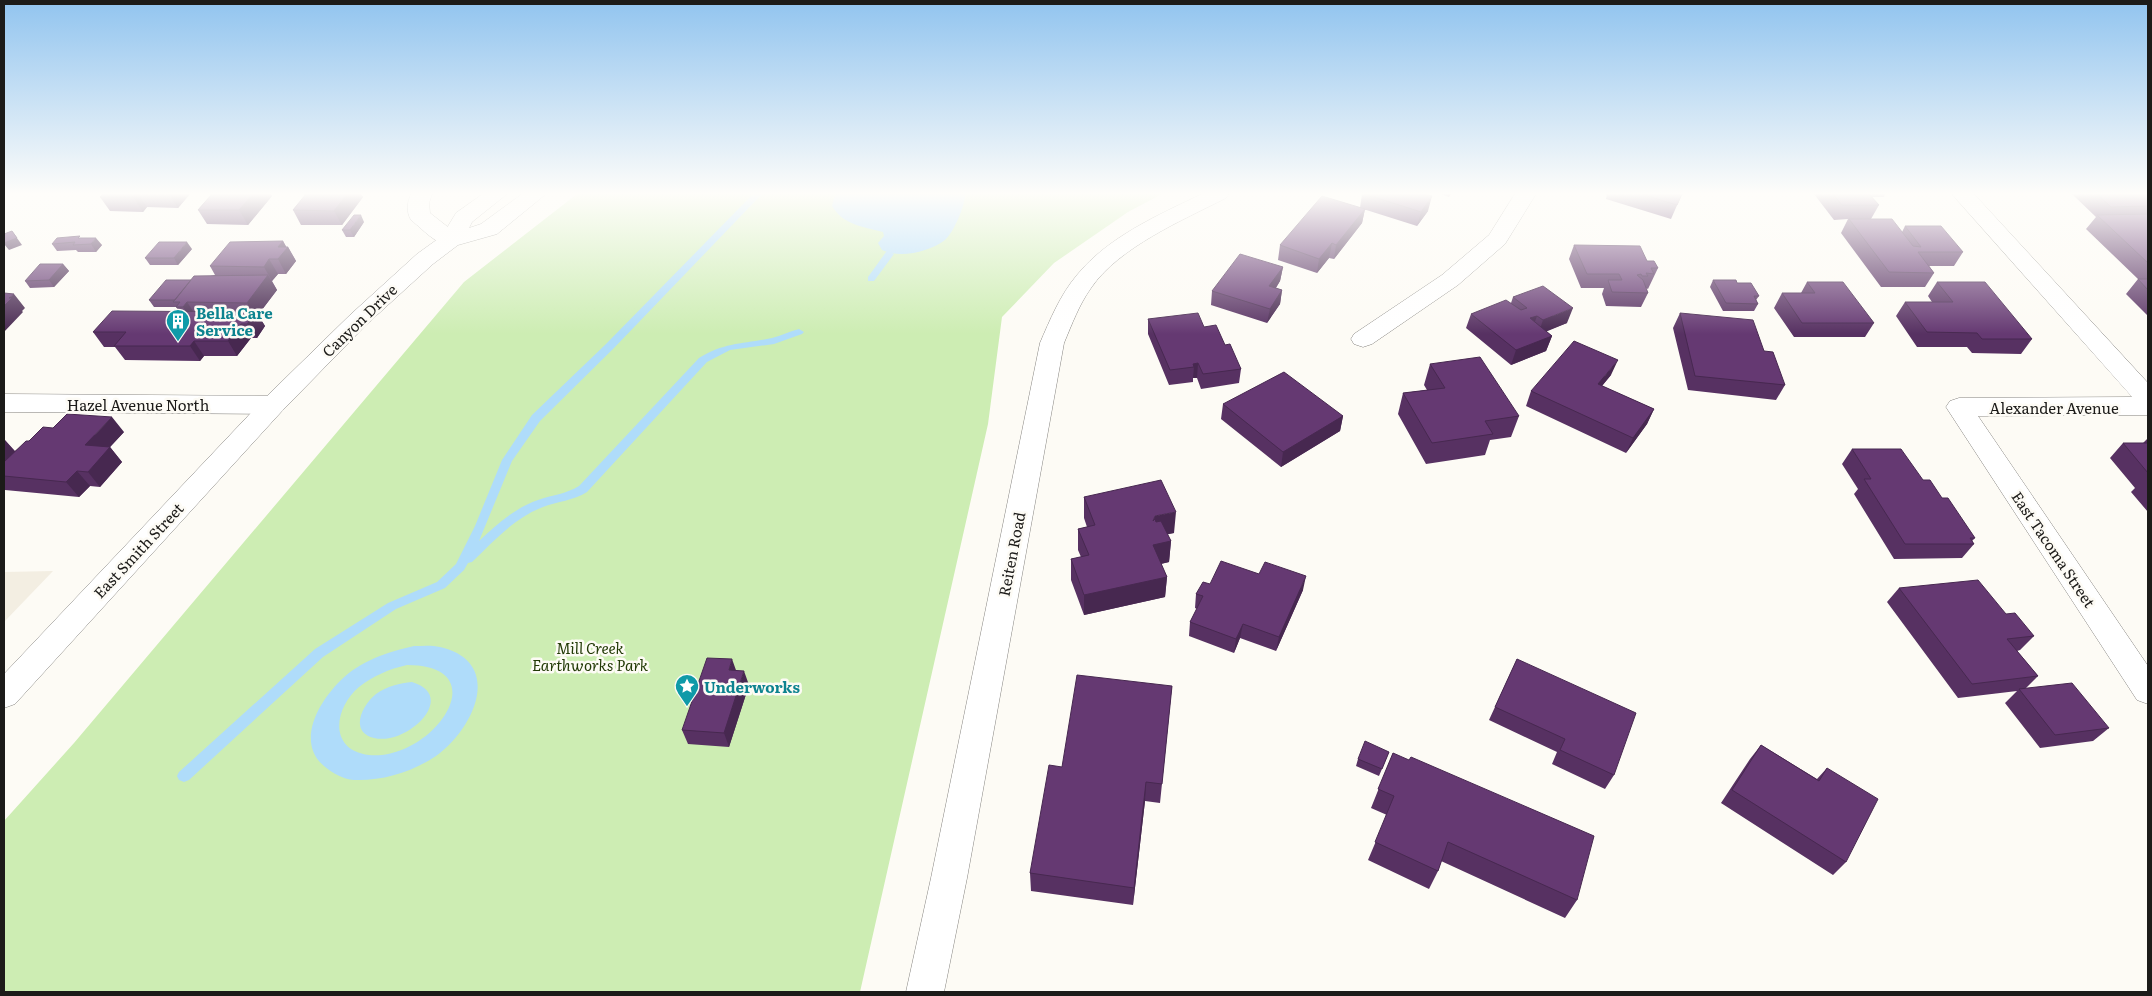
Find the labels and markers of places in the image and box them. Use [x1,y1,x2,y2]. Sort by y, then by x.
place label: Bella Care Service [196,301,273,341]
building icon: Bella Care Service [165,308,191,342]
place icon: Underworks [674,673,700,707]
place label: Underworks [704,675,800,698]

